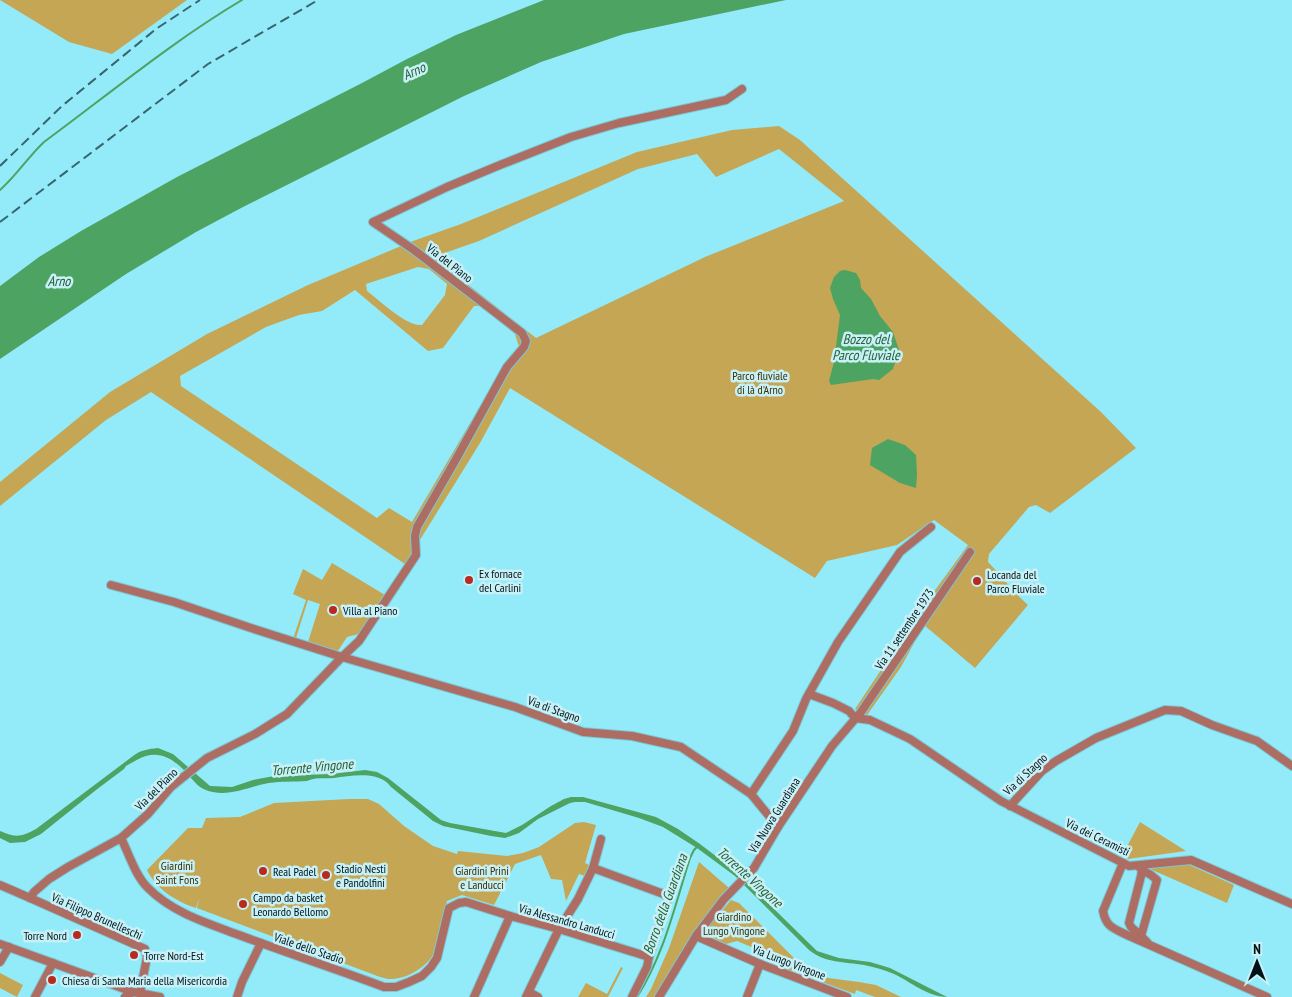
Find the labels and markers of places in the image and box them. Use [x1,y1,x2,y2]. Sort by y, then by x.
place label: Ex fornace del Carlini [479,566,522,595]
place label: Locanda del Parco Fluviale [987,567,1045,596]
marker: Ex fornace del Carlini [463,574,475,586]
marker: Locanda del Parco Fluviale [971,575,983,587]
place label: Villa al Piano [342,603,398,618]
marker: Villa al Piano [327,604,339,616]
place label: Stadio Nesti e Pandolfini [336,861,386,890]
place label: Real Padel [273,864,316,879]
marker: Real Padel [257,865,269,877]
marker: Stadio Nesti e Pandolfini [320,869,332,881]
place label: Campo da basket Leonardo Bellomo [253,890,328,919]
marker: Campo da basket Leonardo Bellomo [237,898,249,910]
place label: Torre Nord [23,928,67,943]
marker: Torre Nord [71,929,83,941]
place label: Torre Nord-Est [144,948,204,963]
marker: Torre Nord-Est [128,949,140,961]
place label: Chiesa di Santa Maria della Misericordia [62,973,227,988]
marker: Chiesa di Santa Maria della Misericordia [46,974,58,986]

